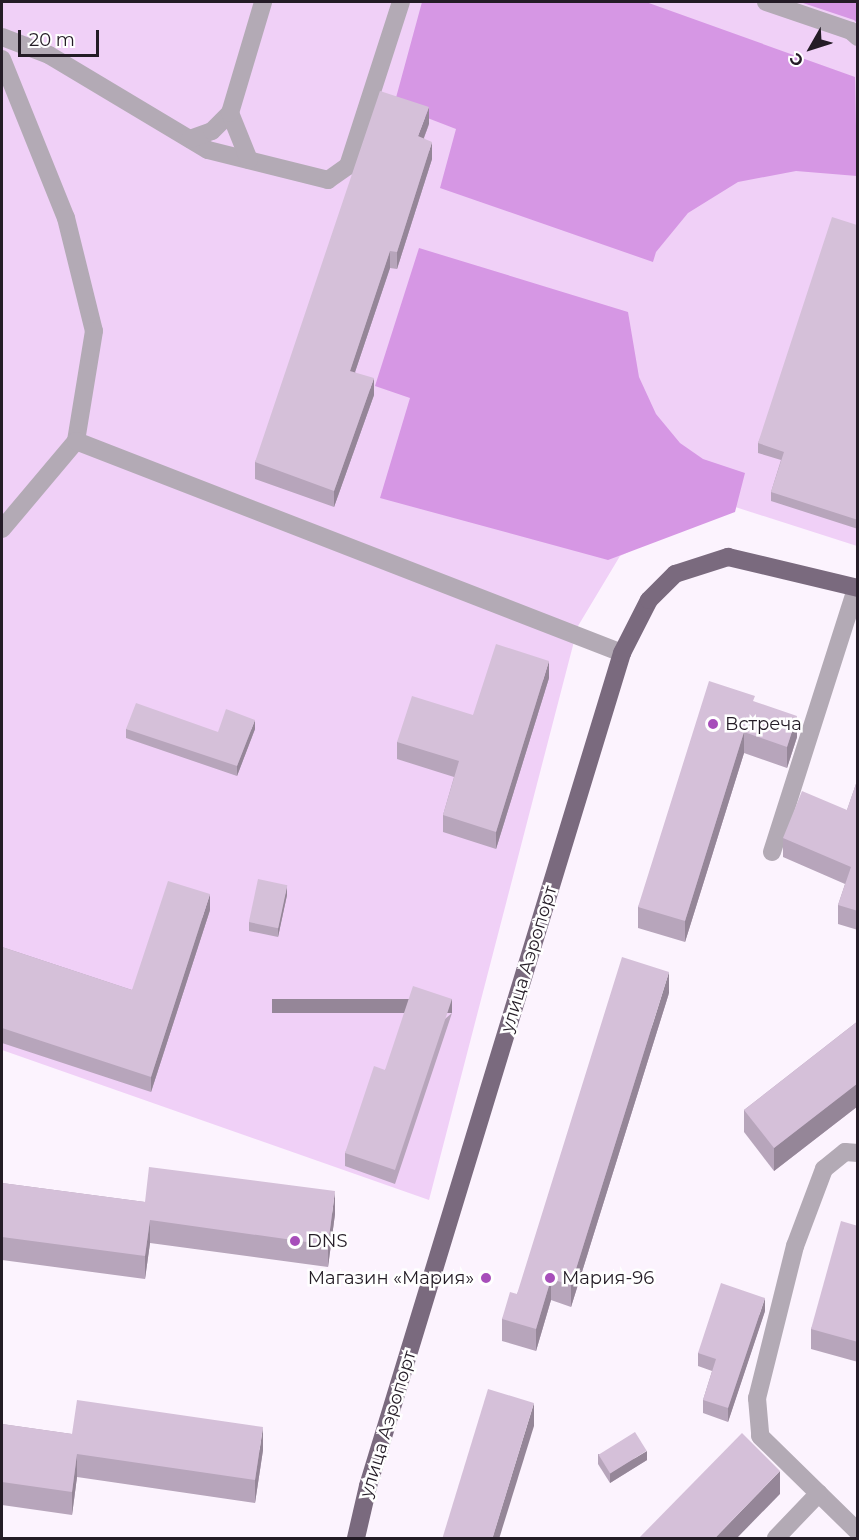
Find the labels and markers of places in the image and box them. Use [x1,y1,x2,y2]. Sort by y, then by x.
place label: Встреча [725,713,802,735]
marker: Встреча [706,717,720,731]
place label: DNS [307,1230,348,1252]
marker: DNS [288,1234,302,1248]
place label: Магазин «Мария» [308,1267,474,1289]
place label: Мария-96 [562,1267,654,1289]
marker: Магазин «Мария» [479,1271,493,1285]
marker: Мария-96 [543,1271,557,1285]

